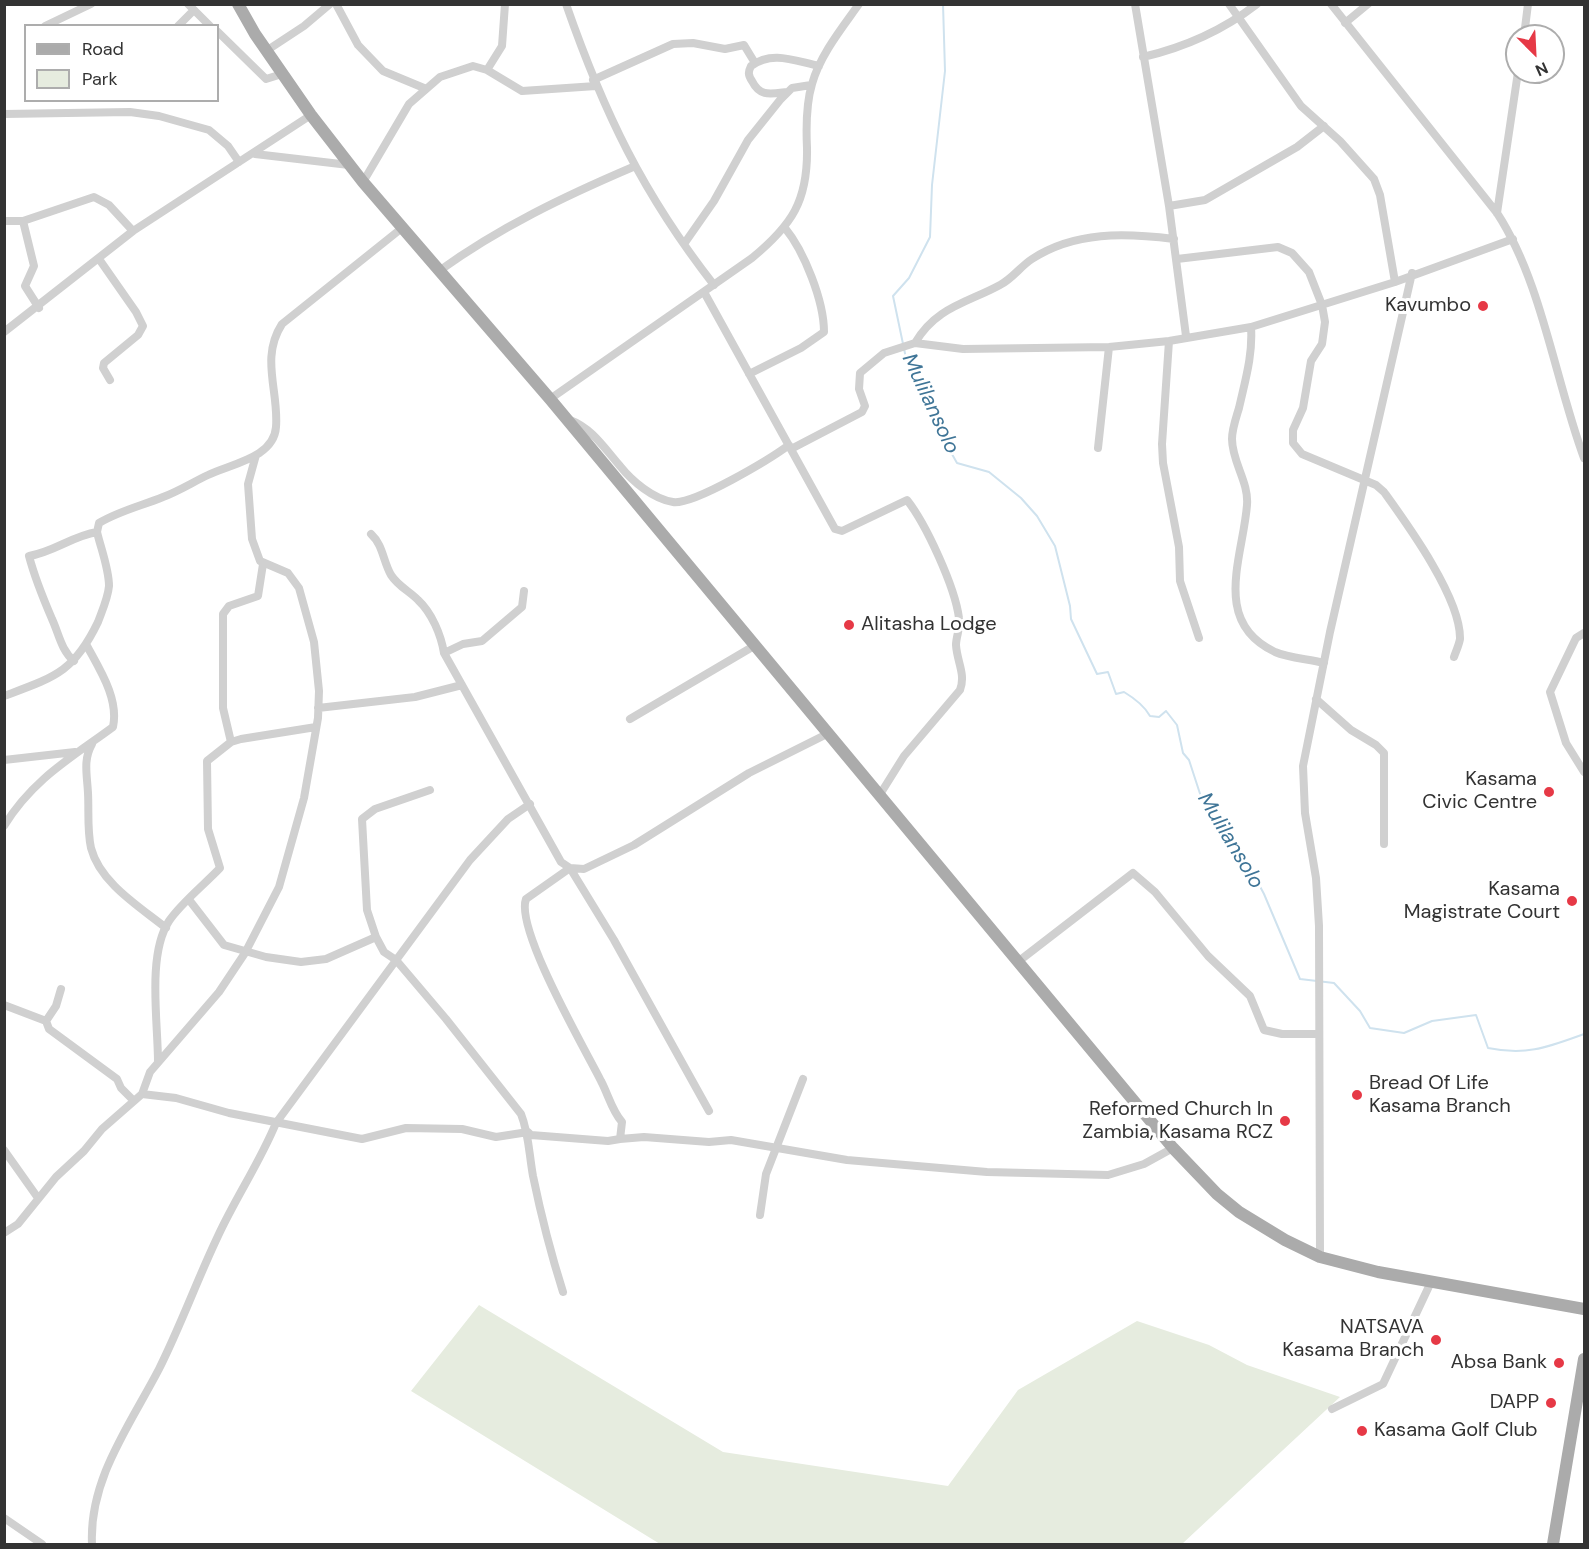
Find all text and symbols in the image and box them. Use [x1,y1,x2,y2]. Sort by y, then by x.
legend [24,24,219,102]
north arrow [1505,24,1565,84]
text: Road [82,37,124,61]
text: N [1532,57,1551,81]
text: Park [82,67,118,91]
place label: Kavumbo [1385,294,1471,318]
marker: Kavumbo [1476,299,1490,313]
water label: Mulilansolo [896,350,964,458]
place label: Alitasha Lodge [861,613,997,637]
marker: Alitasha Lodge [842,618,856,632]
place label: Kasama Civic Centre [1422,768,1537,815]
marker: Kasama Civic Centre [1542,785,1556,799]
water label: Mulilansolo [1191,788,1269,894]
place label: Kasama Magistrate Court [1404,878,1560,925]
marker: Kasama Magistrate Court [1565,894,1579,908]
place label: Bread Of Life Kasama Branch [1369,1072,1511,1119]
marker: Bread Of Life Kasama Branch [1350,1088,1364,1102]
place label: Reformed Church In Zambia, Kasama RCZ [1082,1098,1273,1145]
marker: Reformed Church In Zambia, Kasama RCZ [1278,1114,1292,1128]
place label: NATSAVA Kasama Branch [1282,1316,1424,1363]
marker: NATSAVA Kasama Branch [1429,1333,1443,1347]
place label: Absa Bank [1450,1351,1547,1375]
marker: Absa Bank [1552,1356,1566,1370]
place label: DAPP [1490,1391,1539,1415]
marker: DAPP [1544,1396,1558,1410]
place label: Kasama Golf Club [1374,1419,1537,1443]
marker: Kasama Golf Club [1355,1424,1369,1438]

